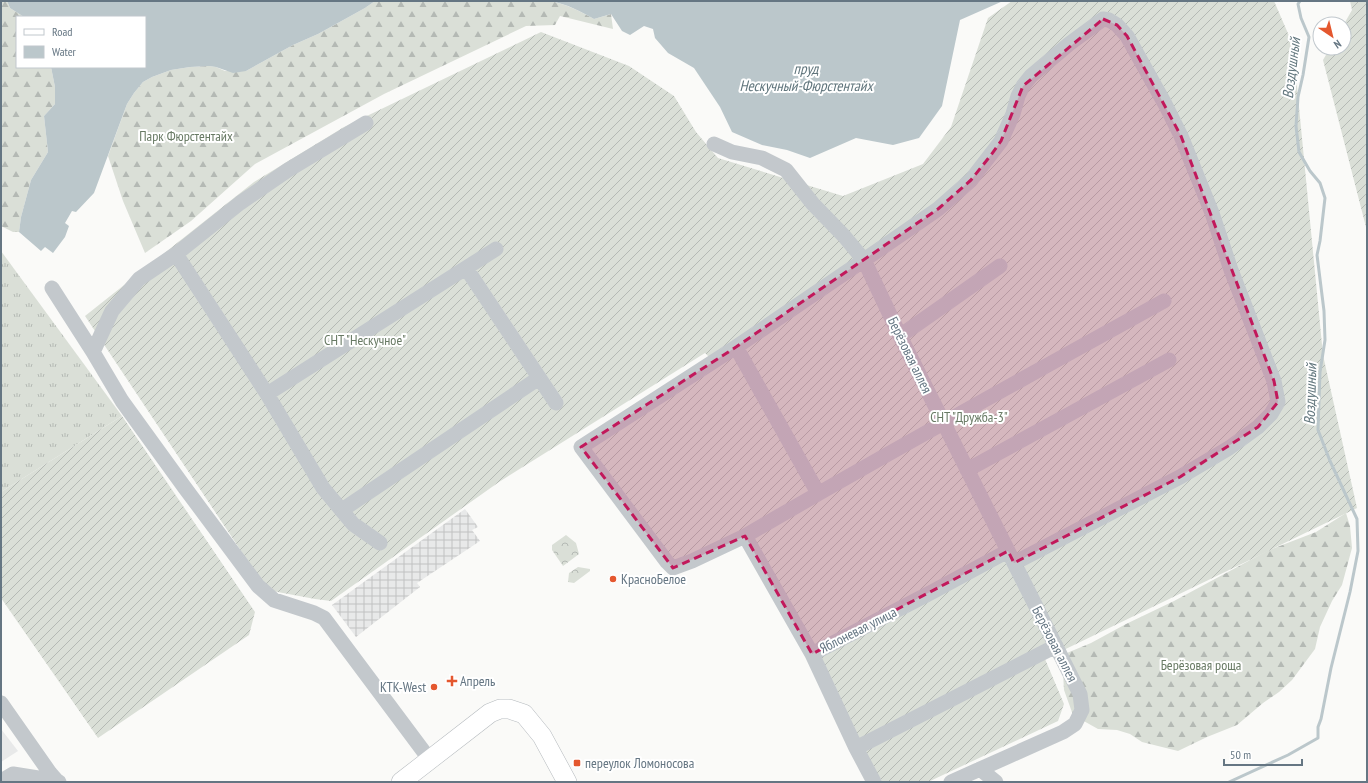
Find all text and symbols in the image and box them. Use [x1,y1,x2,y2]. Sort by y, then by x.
legend [16,16,146,68]
north arrow [1312,16,1352,56]
text: Road [52,24,72,39]
water label: Воздушный [1278,35,1304,99]
text: N [1331,37,1344,52]
text: Water [52,44,77,59]
water label: пруд Нескучный-Фюрстентайх [739,59,874,95]
park label: Парк Фюрстентайх [139,127,233,145]
street label: Берёзовая аллея [884,314,936,396]
park label: СНТ "Нескучное" [324,331,406,349]
water label: Воздушный [1299,362,1321,425]
park label: СНТ "Дружба-3" [930,408,1008,426]
place label: КрасноБелое [621,570,686,588]
marker: КрасноБелое [608,574,618,584]
street label: Яблоневая улица [816,603,900,657]
street label: Берёзовая аллея [1028,603,1082,685]
park label: Берёзовая роща [1161,656,1241,674]
place label: Апрель [460,672,495,690]
marker: Апрель [447,676,457,686]
place label: KTK-West [380,678,426,696]
marker: KTK-West [429,682,439,692]
scale bar [1224,741,1302,767]
text: 50 m [1230,747,1251,762]
place label: переулок Ломоносова [585,754,694,772]
marker: переулок Ломоносова [572,758,582,768]

